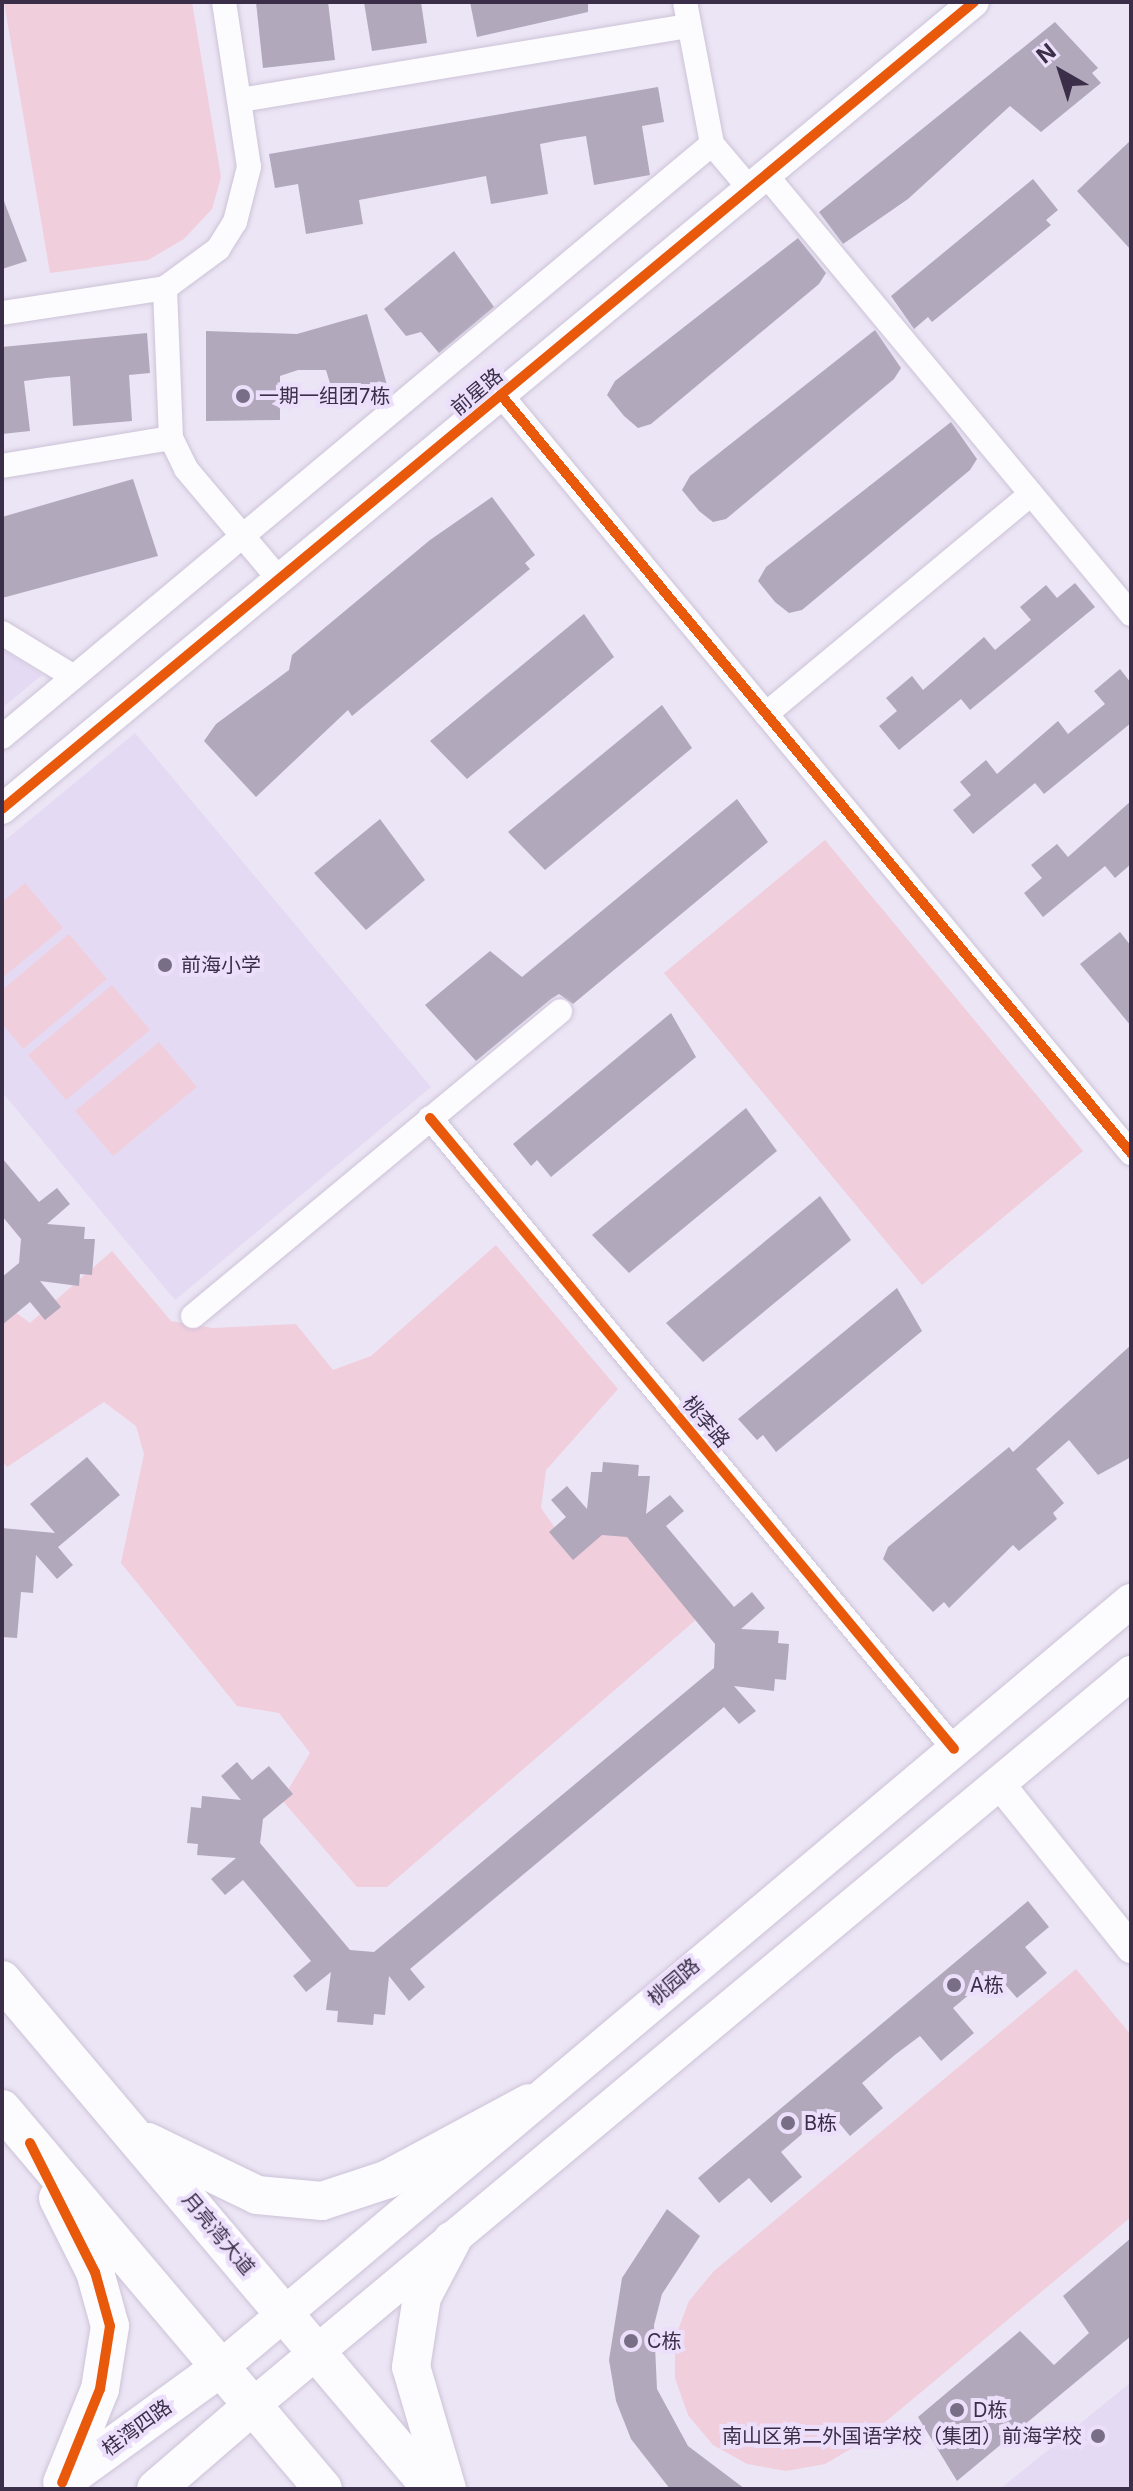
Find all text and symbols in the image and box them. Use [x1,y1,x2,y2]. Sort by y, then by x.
north arrow [1021,32,1101,112]
text: N [1031,38,1061,69]
street label: 前星路 [446,364,508,420]
place label: 一期一组团7栋 [259,384,390,408]
marker: 一期一组团7栋 [234,387,252,405]
place label: 前海小学 [181,953,261,977]
marker: 前海小学 [156,956,174,974]
street label: 桃李路 [678,1391,734,1453]
street label: 桃园路 [643,1954,705,2010]
place label: A栋 [970,1973,1004,1997]
marker: A栋 [945,1976,963,1994]
place label: B栋 [804,2111,837,2135]
marker: B栋 [779,2114,797,2132]
street label: 月亮湾大道 [177,2188,259,2280]
place label: C栋 [647,2329,682,2353]
marker: C栋 [622,2332,640,2350]
street label: 桂湾四路 [98,2395,176,2461]
place label: D栋 [973,2398,1007,2422]
marker: D栋 [948,2401,966,2419]
place label: 南山区第二外国语学校（集团）前海学校 [722,2424,1082,2448]
marker: 南山区第二外国语学校（集团）前海学校 [1089,2427,1107,2445]

